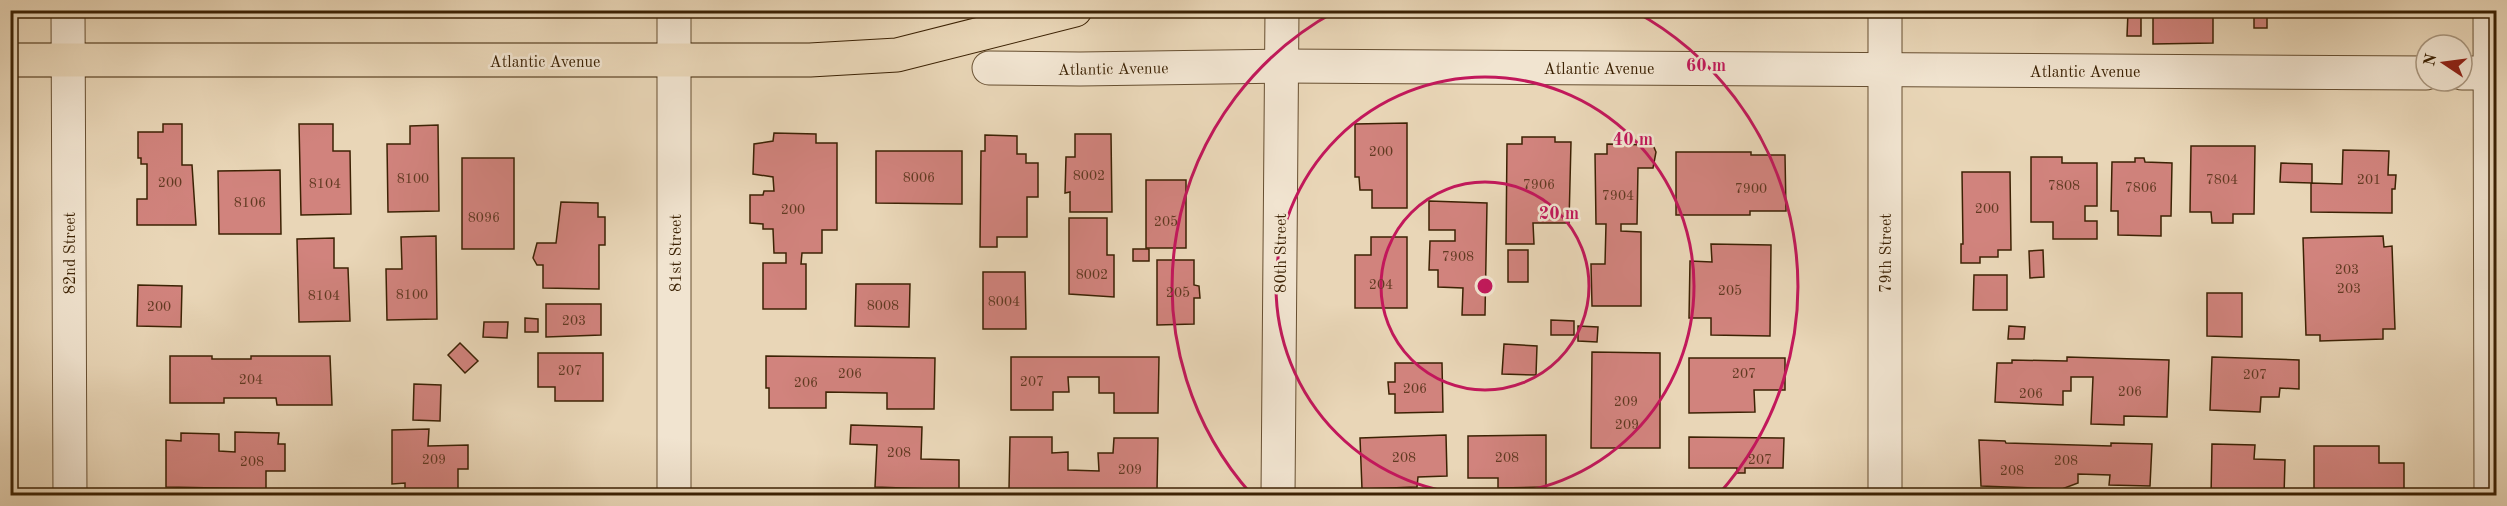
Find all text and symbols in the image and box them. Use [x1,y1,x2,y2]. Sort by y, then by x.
north arrow [2414,33,2474,93]
text: N [2422,52,2441,68]
street label: Atlantic Avenue [490,55,600,71]
text: 60 m [1686,57,1726,75]
street label: Atlantic Avenue [1057,61,1169,79]
street label: Atlantic Avenue [1544,62,1654,78]
street label: Atlantic Avenue [2030,65,2140,81]
text: 40 m [1613,131,1653,149]
house number: 200 [1369,145,1393,159]
house number: 8002 [1073,169,1105,183]
house number: 8006 [903,171,935,185]
house number: 8100 [397,172,429,186]
house number: 7804 [2206,173,2238,187]
house number: 201 [2357,173,2381,187]
house number: 200 [158,176,182,190]
house number: 8104 [309,177,341,191]
house number: 7906 [1523,178,1555,192]
house number: 7808 [2048,179,2080,193]
house number: 7806 [2125,181,2157,195]
house number: 7900 [1735,182,1767,196]
house number: 7904 [1602,189,1634,203]
house number: 8106 [234,196,266,210]
house number: 200 [1975,202,1999,216]
house number: 200 [781,203,805,217]
text: 20 m [1539,205,1579,223]
street label: 82nd Street [63,211,79,294]
house number: 8096 [468,211,500,225]
street label: 80th Street [1274,213,1290,293]
street label: 79th Street [1879,213,1895,293]
street label: 81st Street [669,214,685,292]
house number: 205 [1154,215,1178,229]
house number: 7908 [1442,250,1474,264]
house number: 203 [2335,263,2359,277]
house number: 8002 [1076,268,1108,282]
centre of rings [1475,276,1495,296]
house number: 204 [1369,278,1393,292]
house number: 203 [2337,282,2361,296]
house number: 205 [1718,284,1742,298]
house number: 205 [1166,286,1190,300]
house number: 8100 [396,288,428,302]
house number: 8104 [308,289,340,303]
house number: 8004 [988,295,1020,309]
house number: 8008 [867,299,899,313]
house number: 200 [147,300,171,314]
house number: 203 [562,314,586,328]
house number: 207 [558,364,582,378]
house number: 206 [838,367,862,381]
house number: 207 [1732,367,1756,381]
house number: 207 [2243,368,2267,382]
house number: 204 [239,373,263,387]
house number: 207 [1020,375,1044,389]
house number: 206 [794,376,818,390]
house number: 206 [1403,382,1427,396]
house number: 206 [2118,385,2142,399]
house number: 206 [2019,387,2043,401]
house number: 209 [1614,395,1638,409]
house number: 209 [1615,418,1639,432]
house number: 208 [887,446,911,460]
house number: 208 [1392,451,1416,465]
house number: 208 [1495,451,1519,465]
house number: 209 [422,453,446,467]
house number: 207 [1748,453,1772,467]
house number: 208 [2054,454,2078,468]
house number: 208 [240,455,264,469]
house number: 209 [1118,463,1142,477]
house number: 208 [2000,464,2024,478]

